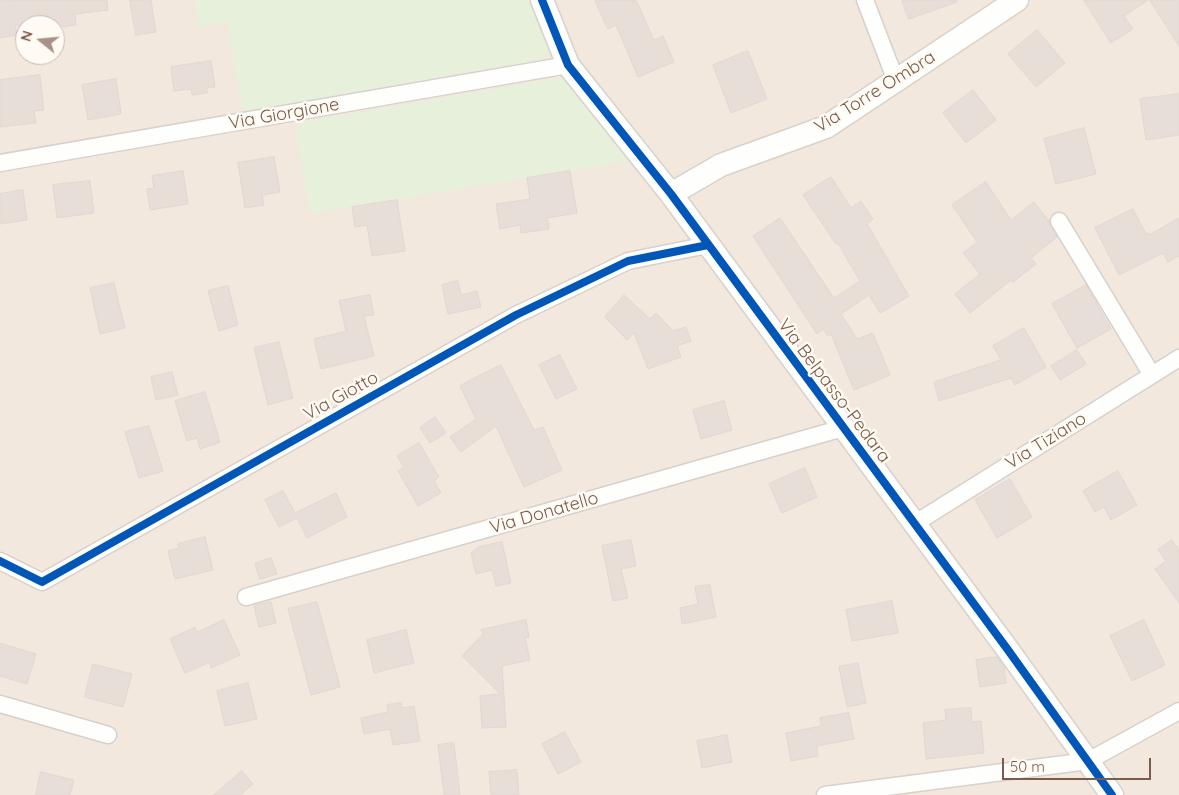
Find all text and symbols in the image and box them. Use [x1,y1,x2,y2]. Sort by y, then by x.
north arrow [15,15,65,65]
text: N [16,28,37,43]
street label: Via Torre Ombra [811,46,939,138]
street label: Via Giorgione [227,94,341,134]
street label: Via Belpasso-Pedara [773,315,895,467]
street label: Via Giotto [300,367,382,425]
street label: Via Tiziano [1002,408,1090,474]
street label: Via Donatello [487,487,601,539]
scale bar [1004,748,1153,780]
text: 50 m [1010,757,1045,776]

